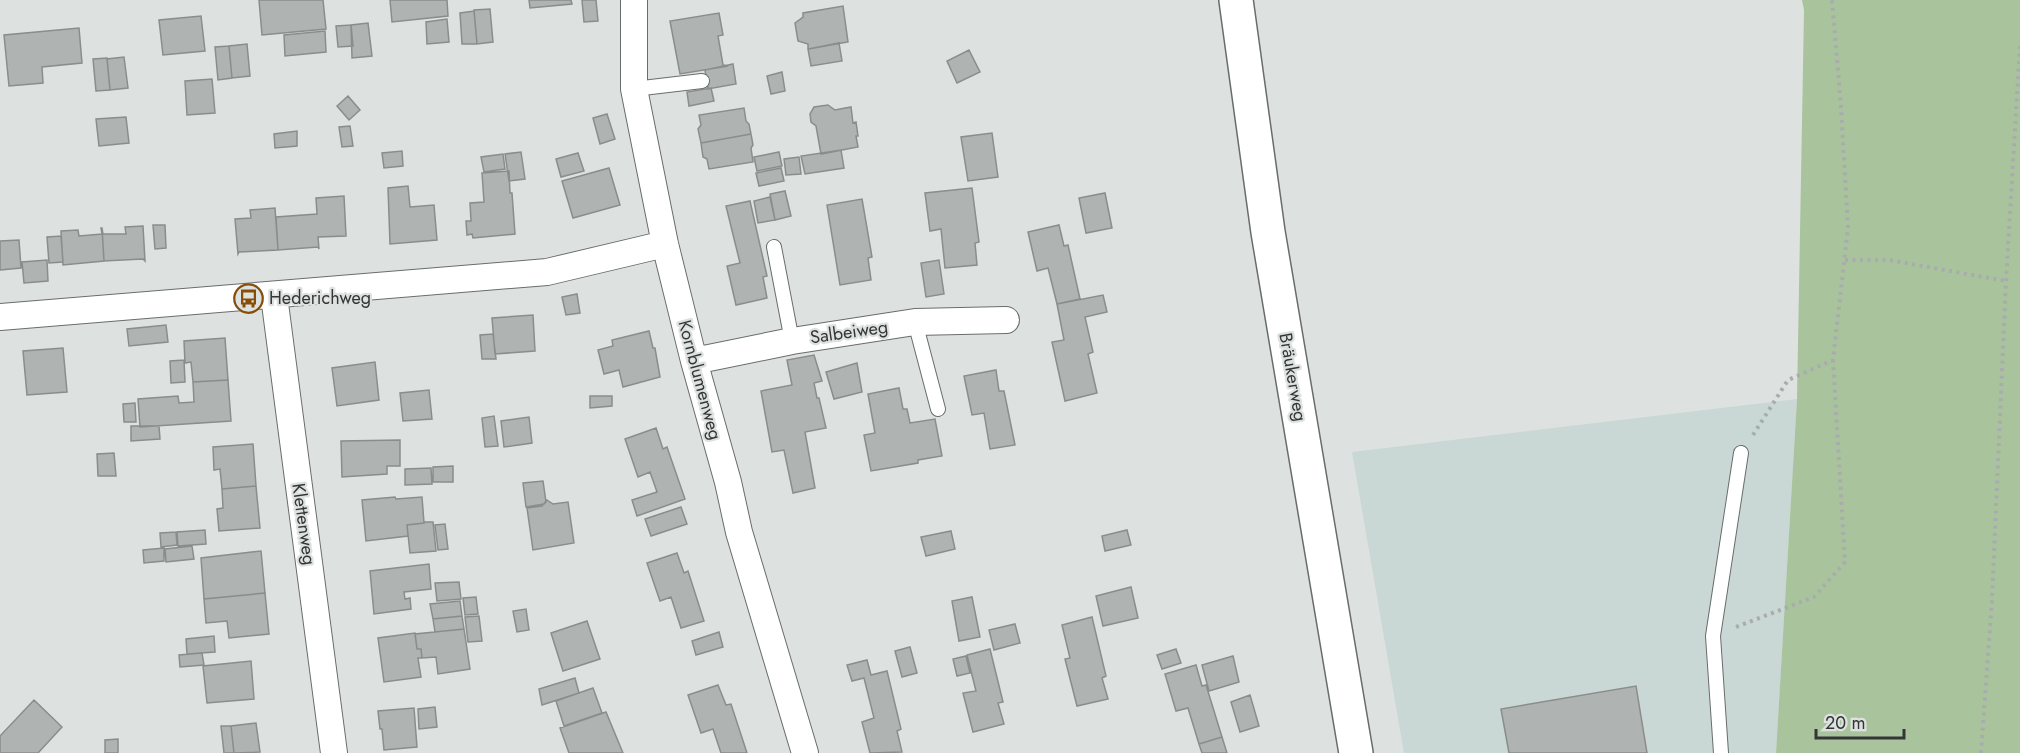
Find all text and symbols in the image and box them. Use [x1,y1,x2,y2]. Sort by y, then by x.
bus stop icon: Hederichweg [232,282,264,314]
place label: Hederichweg [269,285,371,311]
street label: Salbeiweg [808,314,890,350]
street label: Kornblumenweg [672,317,728,443]
street label: Bräukerweg [1272,331,1314,423]
street label: Klettenweg [285,481,323,567]
scale bar [1816,702,1904,740]
text: 20 m [1825,710,1865,736]

